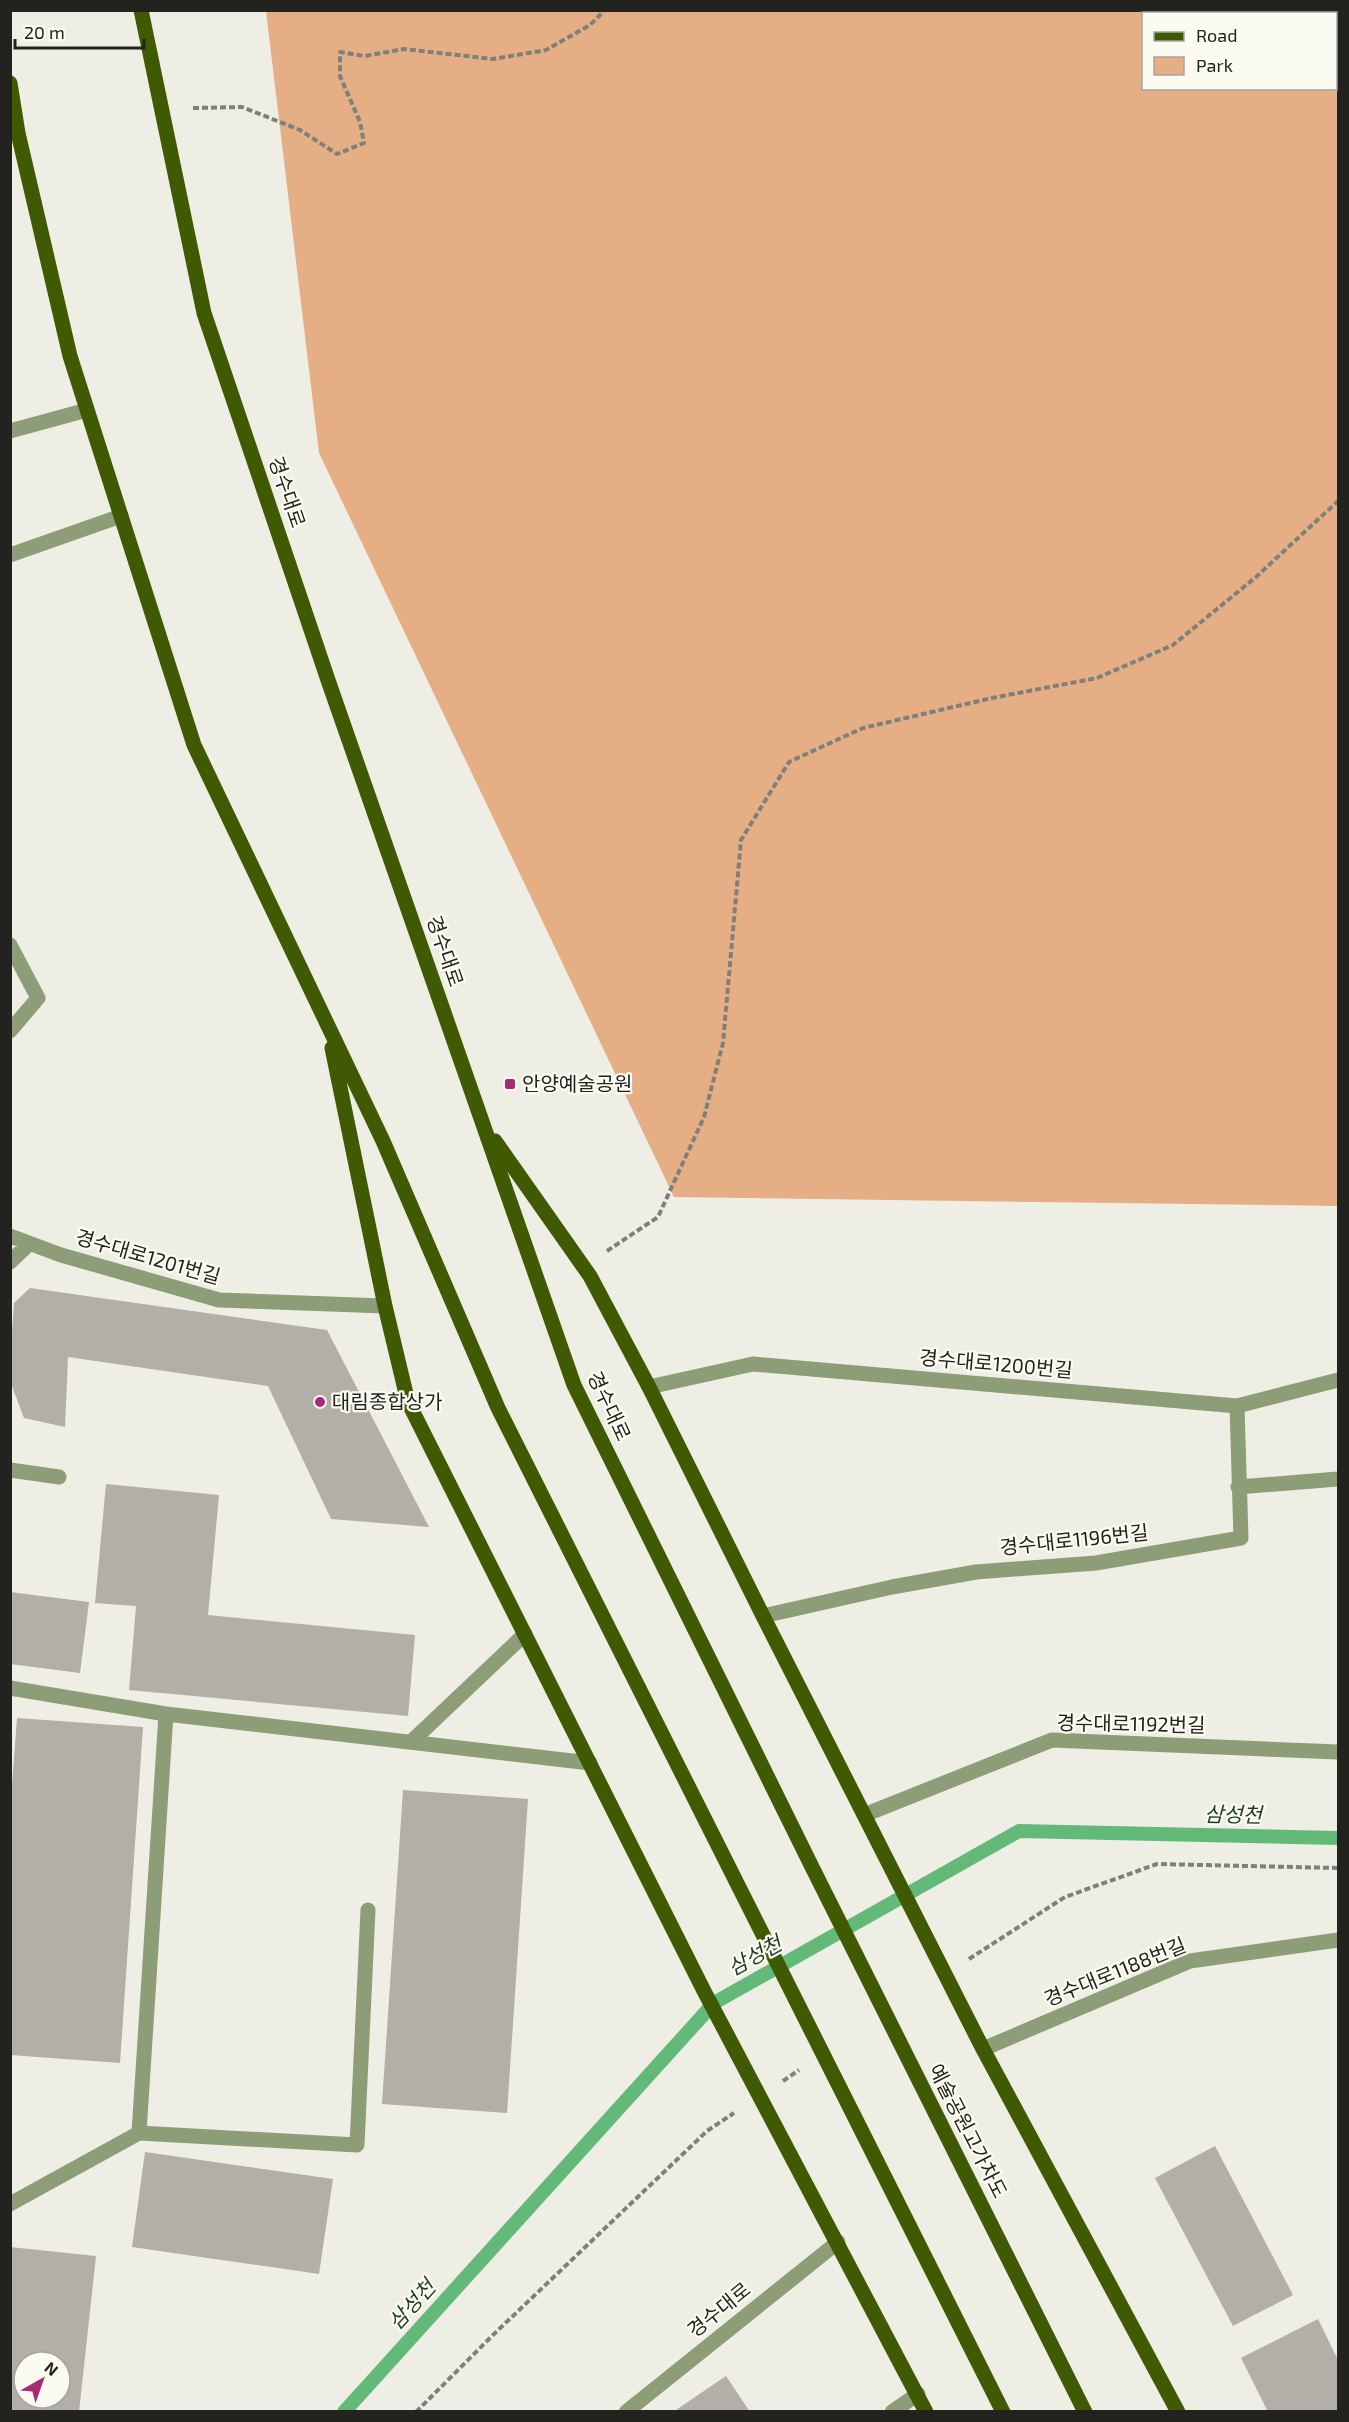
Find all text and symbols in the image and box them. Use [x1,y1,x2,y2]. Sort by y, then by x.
scale bar [15,12,144,50]
legend [1142,12,1337,90]
text: 20 m [24,21,65,43]
text: Road [1196,24,1237,46]
text: Park [1196,54,1233,76]
street label: 경수대로 [265,453,311,530]
street label: 경수대로 [423,912,469,989]
place label: 안양예술공원 [522,1071,632,1095]
marker: 안양예술공원 [503,1077,517,1091]
street label: 경수대로1201번길 [73,1224,223,1288]
street label: 경수대로1200번길 [918,1344,1074,1382]
street label: 경수대로 [583,1367,636,1444]
place label: 대림종합상가 [332,1389,442,1413]
marker: 대림종합상가 [313,1395,327,1409]
street label: 경수대로1196번길 [998,1519,1149,1559]
street label: 경수대로1192번길 [1056,1710,1206,1736]
water label: 삼성천 [1204,1800,1265,1827]
water label: 삼성천 [723,1928,788,1980]
street label: 경수대로1188번길 [1040,1932,1189,2010]
street label: 예술공원고가차도 [925,2060,1013,2202]
water label: 삼성천 [382,2272,441,2334]
street label: 경수대로 [682,2277,755,2342]
north arrow [12,2350,72,2410]
text: N [41,2357,62,2379]

